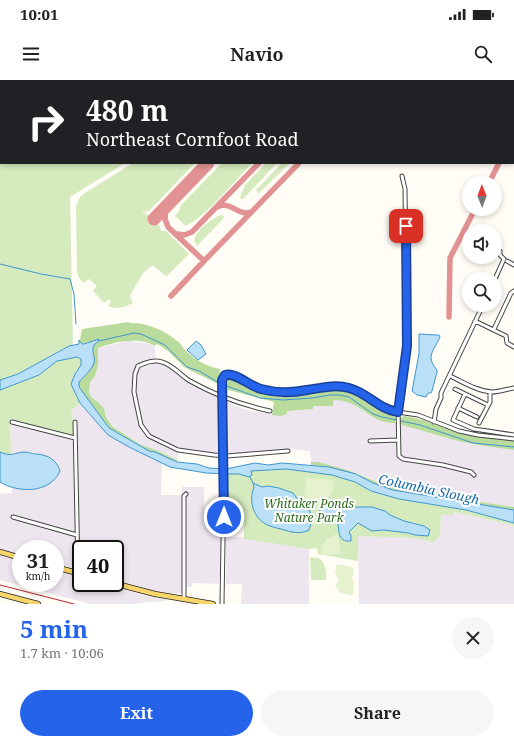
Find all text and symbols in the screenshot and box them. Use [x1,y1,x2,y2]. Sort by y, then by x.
text: 10:01 [20,4,58,24]
text: Navio [230,42,284,66]
icon: menu [20,43,42,65]
icon: search [472,43,494,65]
text: 480 m [86,91,168,129]
icon: right [20,96,72,148]
text: Northeast Cornfoot Road [86,127,299,151]
north arrow [462,176,502,216]
map controls [462,176,502,312]
pin [389,209,423,243]
icon: arrive [395,215,417,237]
button: sound [462,224,502,264]
button: search [462,272,502,312]
water label: Columbia Slough [377,470,481,508]
park label: Whitaker Ponds Nature Park [264,495,354,526]
position arrow [203,496,245,538]
speed limit sign: 40 [72,540,124,592]
text: 31 [27,547,49,574]
text: km/h [26,569,50,583]
text: 5 min [20,612,88,645]
button: close [452,617,494,659]
text: 1.7 km · 10:06 [20,644,104,662]
button: Exit [20,690,253,736]
button: Share [261,690,494,736]

